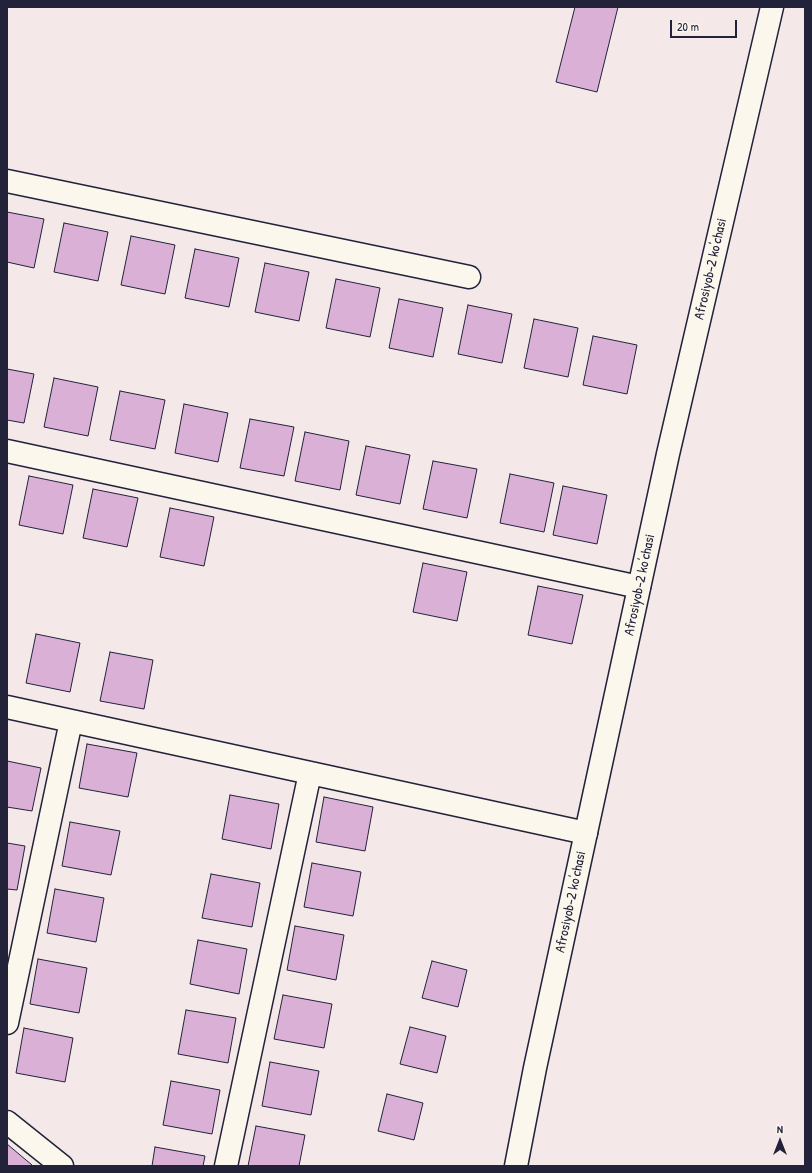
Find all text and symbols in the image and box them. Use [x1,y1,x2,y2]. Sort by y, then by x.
scale bar [672,12,739,38]
text: 20 m [677,18,699,35]
street label: Afrosiyob-2 ko'chasi [691,217,731,321]
street label: Afrosiyob-2 ko'chasi [621,533,659,637]
street label: Afrosiyob-2 ko'chasi [552,850,590,954]
north arrow [760,1121,800,1161]
text: N [777,1122,783,1136]

